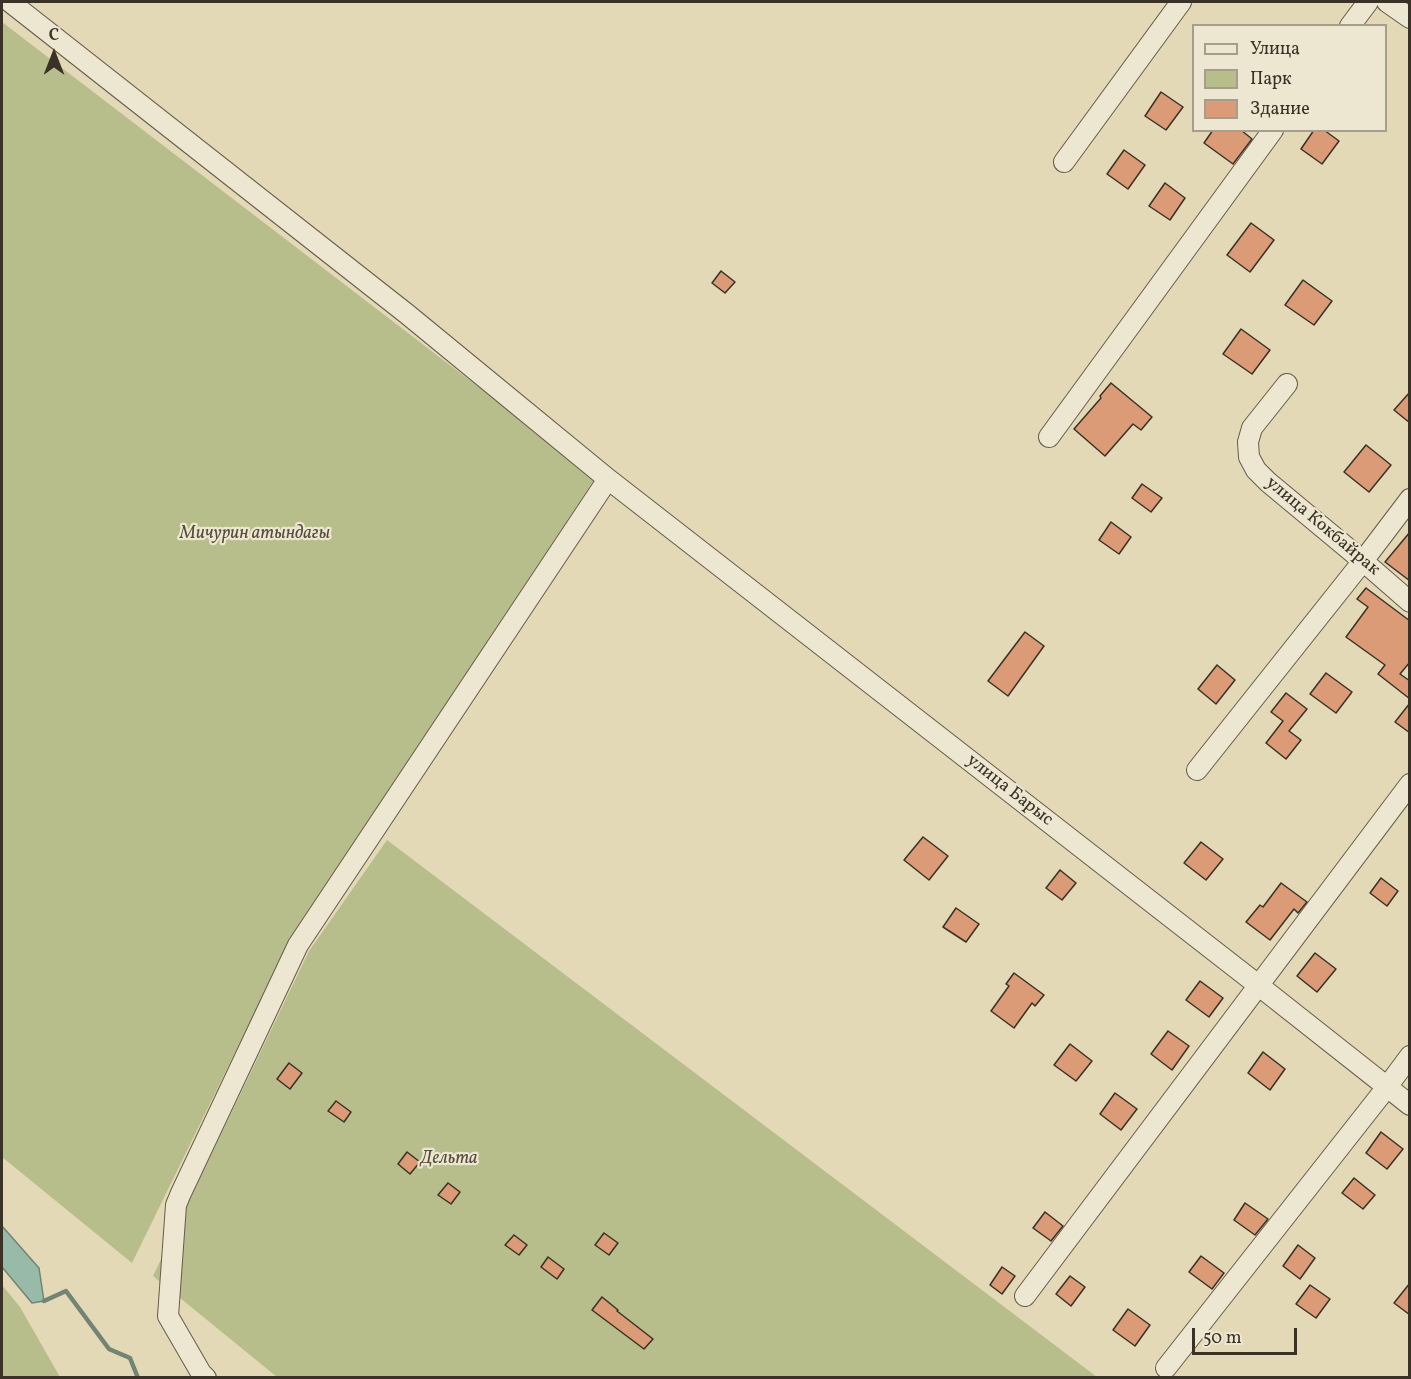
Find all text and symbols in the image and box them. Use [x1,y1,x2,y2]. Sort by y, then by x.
north arrow [24,24,84,84]
legend [1192,24,1387,132]
text: С [49,25,59,47]
text: Улица [1250,37,1300,62]
text: Парк [1250,67,1292,92]
text: Здание [1250,97,1310,122]
street label: улица Кокбайрак [1260,473,1384,581]
park label: Мичурин атындағы [180,524,330,546]
street label: улица Барыс [961,750,1057,832]
park label: Дельта [420,1149,478,1171]
scale bar [1195,1316,1300,1354]
text: 50 m [1203,1326,1242,1351]

